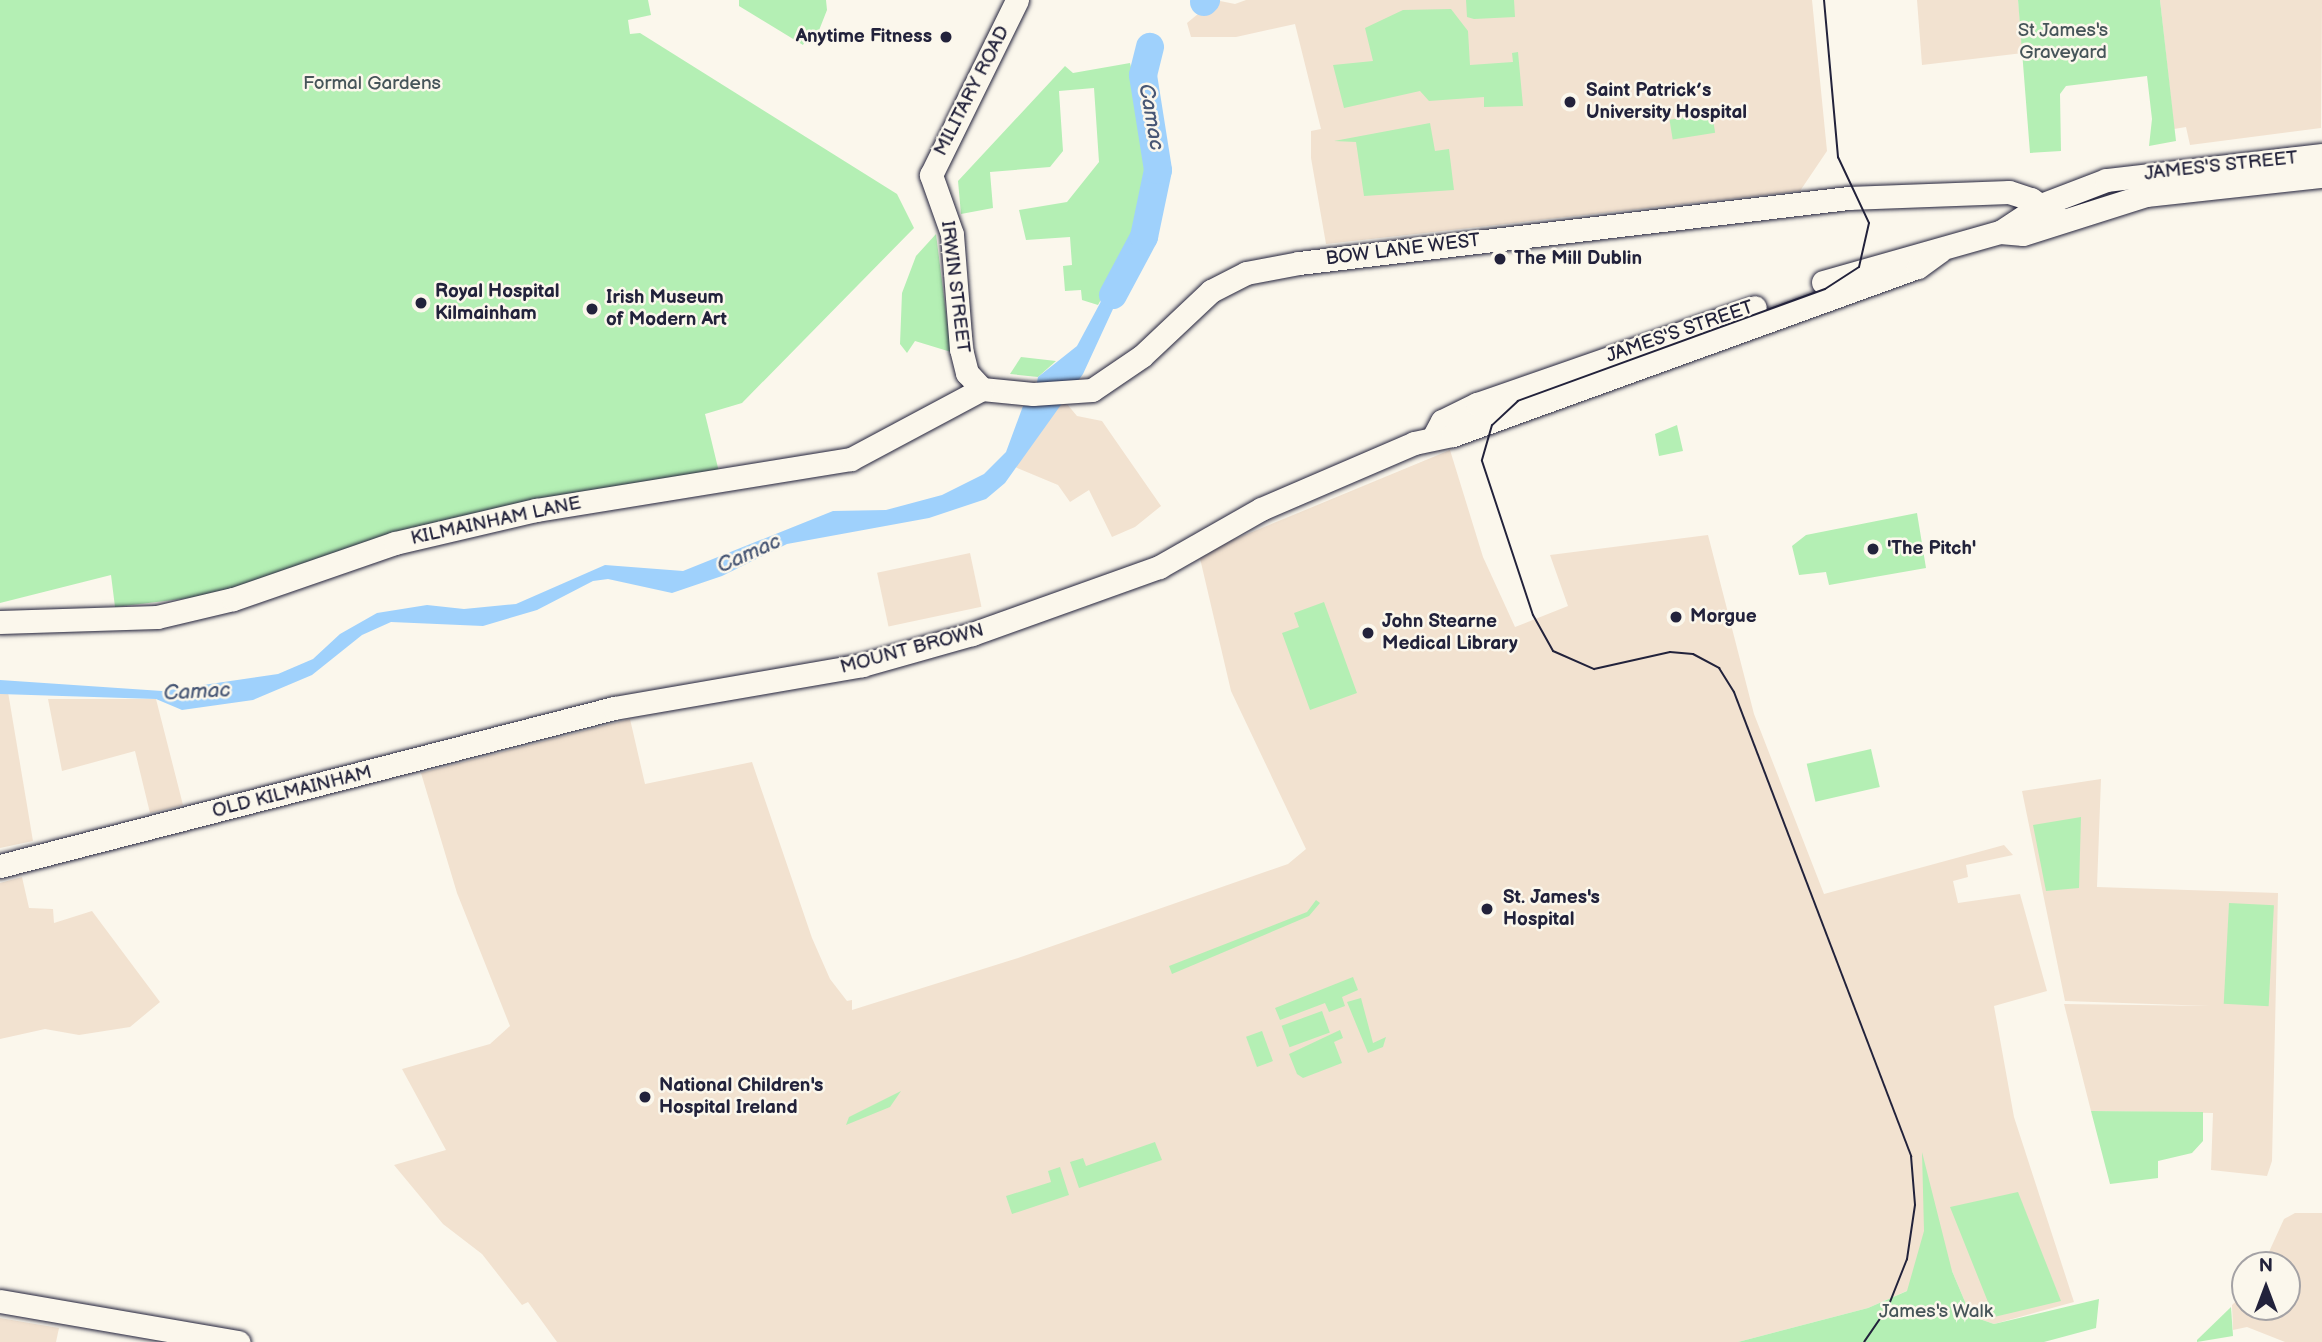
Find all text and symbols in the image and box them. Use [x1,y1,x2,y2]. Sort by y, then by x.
park label: St James's Graveyard [2017,20,2109,64]
street label: MILITARY ROAD [929,22,1015,160]
place label: Anytime Fitness [796,26,932,48]
marker: Anytime Fitness [938,29,954,45]
park label: Formal Gardens [303,73,441,95]
place label: Saint Patrick’s University Hospital [1586,80,1748,124]
water label: Camac [1133,82,1169,152]
marker: Saint Patrick’s University Hospital [1560,92,1580,112]
street label: JAMES'S STREET [2143,147,2299,185]
street label: IRWIN STREET [936,219,974,355]
street label: BOW LANE WEST [1324,229,1482,271]
place label: The Mill Dublin [1514,248,1642,270]
marker: The Mill Dublin [1492,251,1508,267]
place label: Royal Hospital Kilmainham [435,281,560,325]
place label: Irish Museum of Modern Art [606,287,727,331]
marker: Royal Hospital Kilmainham [413,295,429,311]
street label: JAMES'S STREET [1603,296,1757,368]
marker: Irish Museum of Modern Art [584,301,600,317]
street label: KILMAINHAM LANE [409,492,583,550]
water label: Camac [713,529,785,579]
place label: 'The Pitch' [1887,538,1976,560]
marker: 'The Pitch' [1865,541,1881,557]
place label: Morgue [1690,606,1757,628]
marker: Morgue [1668,609,1684,625]
place label: John Stearne Medical Library [1382,611,1518,655]
street label: MOUNT BROWN [838,619,986,679]
marker: John Stearne Medical Library [1360,625,1376,641]
water label: Camac [163,678,231,706]
street label: OLD KILMAINHAM [210,761,374,823]
place label: St. James's Hospital [1503,887,1600,931]
marker: St. James's Hospital [1477,899,1497,919]
place label: National Children's Hospital Ireland [659,1075,823,1119]
marker: National Children's Hospital Ireland [637,1089,653,1105]
north arrow [2231,1251,2301,1321]
text: N [2259,1255,2273,1278]
park label: James's Walk [1879,1301,1993,1323]

